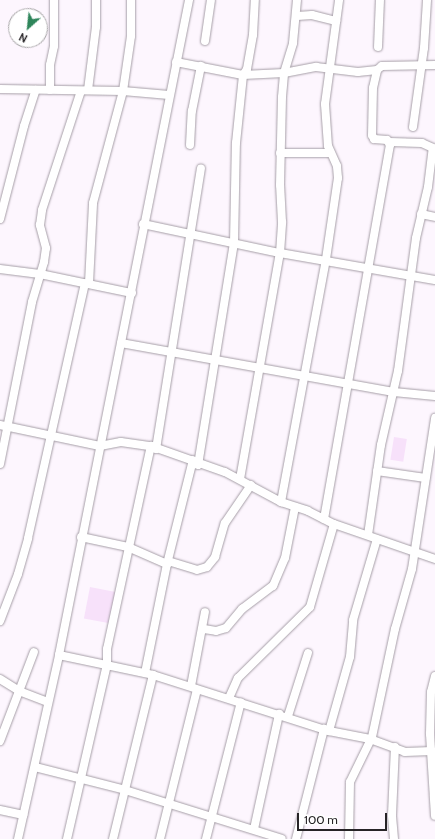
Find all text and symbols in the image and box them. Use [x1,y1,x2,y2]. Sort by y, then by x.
north arrow [8,8,48,48]
text: N [16,30,30,46]
scale bar [299,805,389,831]
text: 100 m [304,812,338,827]

